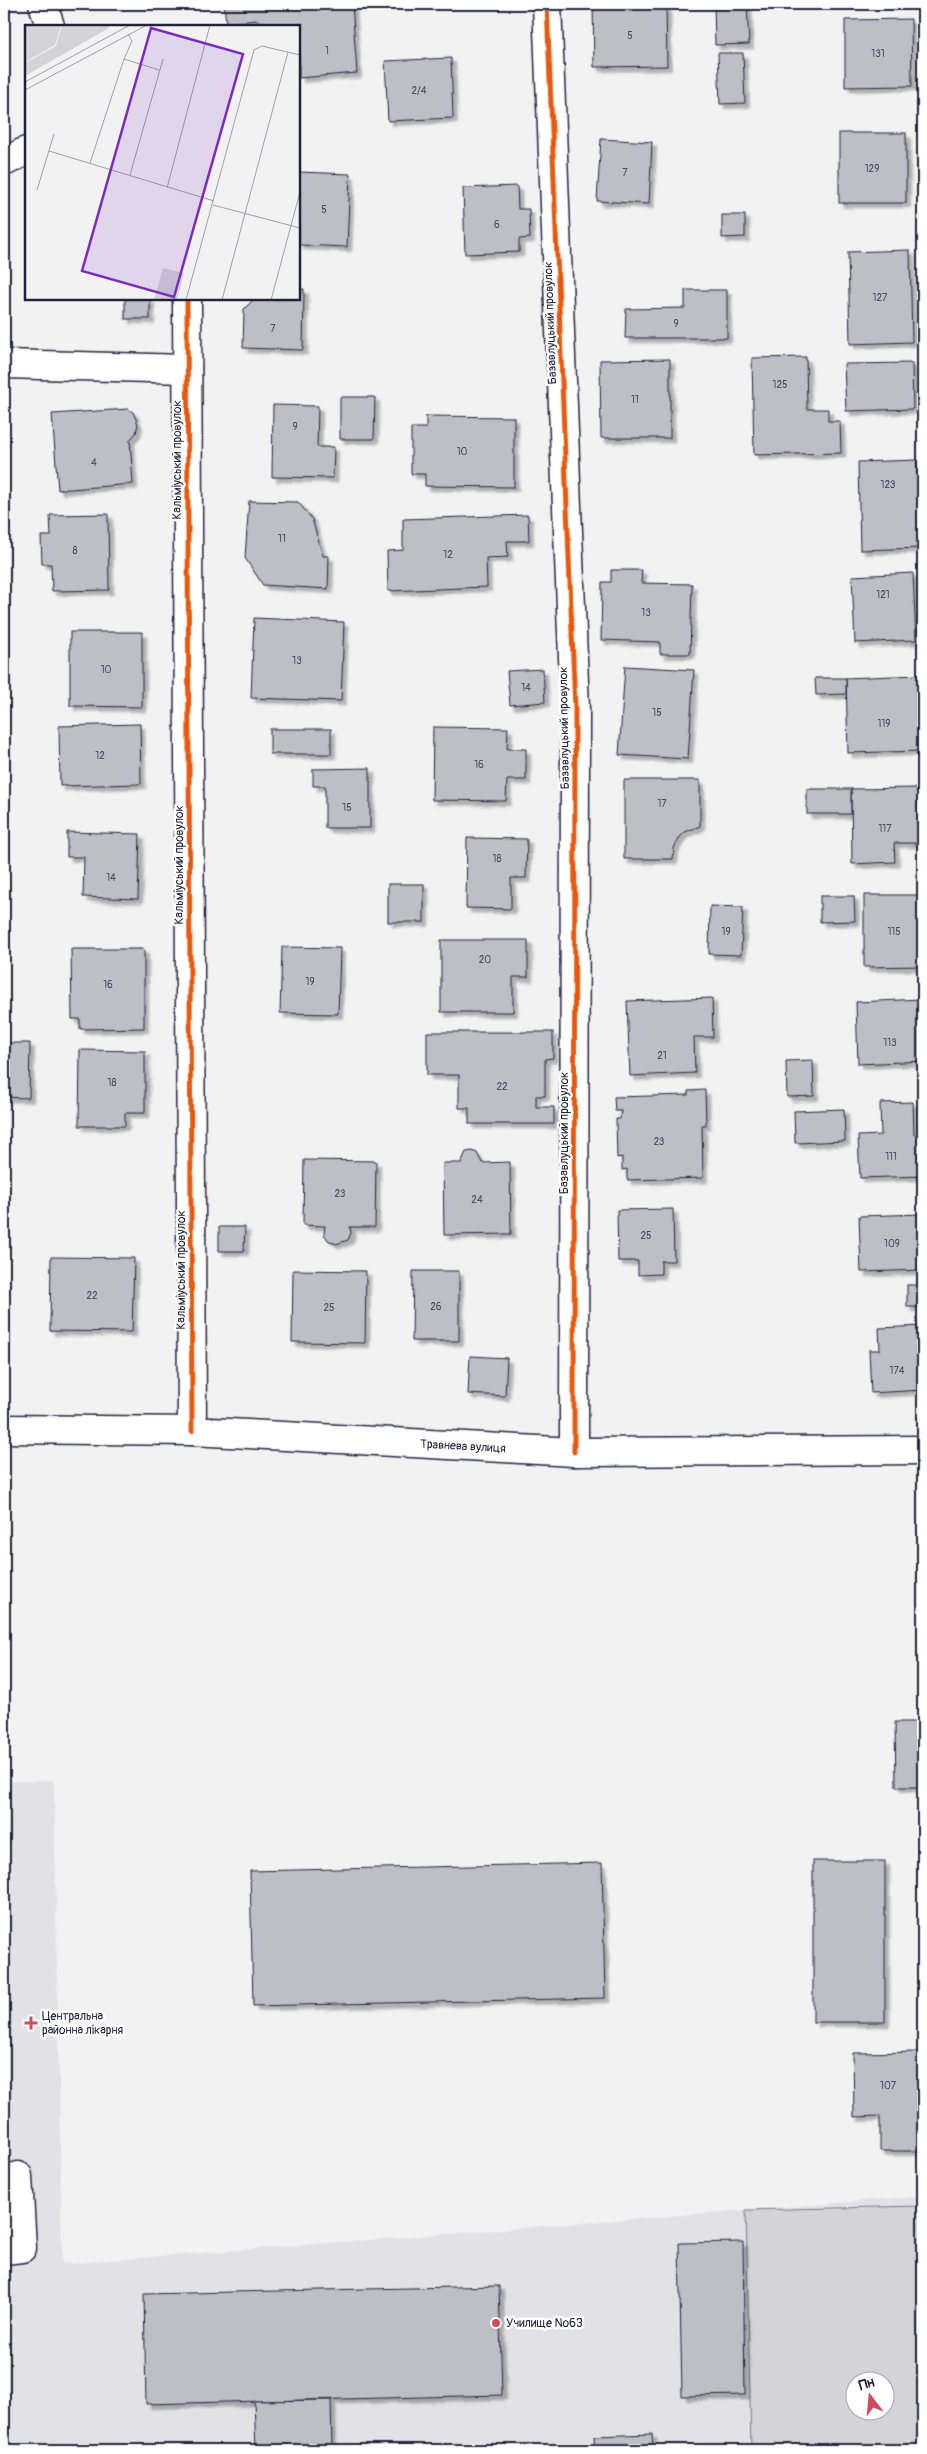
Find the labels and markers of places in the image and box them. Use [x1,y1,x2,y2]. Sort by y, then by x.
place label: Центральна районна лікарня [42,2009,123,2038]
marker: Центральна районна лікарня [24,2016,38,2030]
place label: Училище №63 [506,2316,583,2331]
marker: Училище №63 [490,2317,502,2329]

